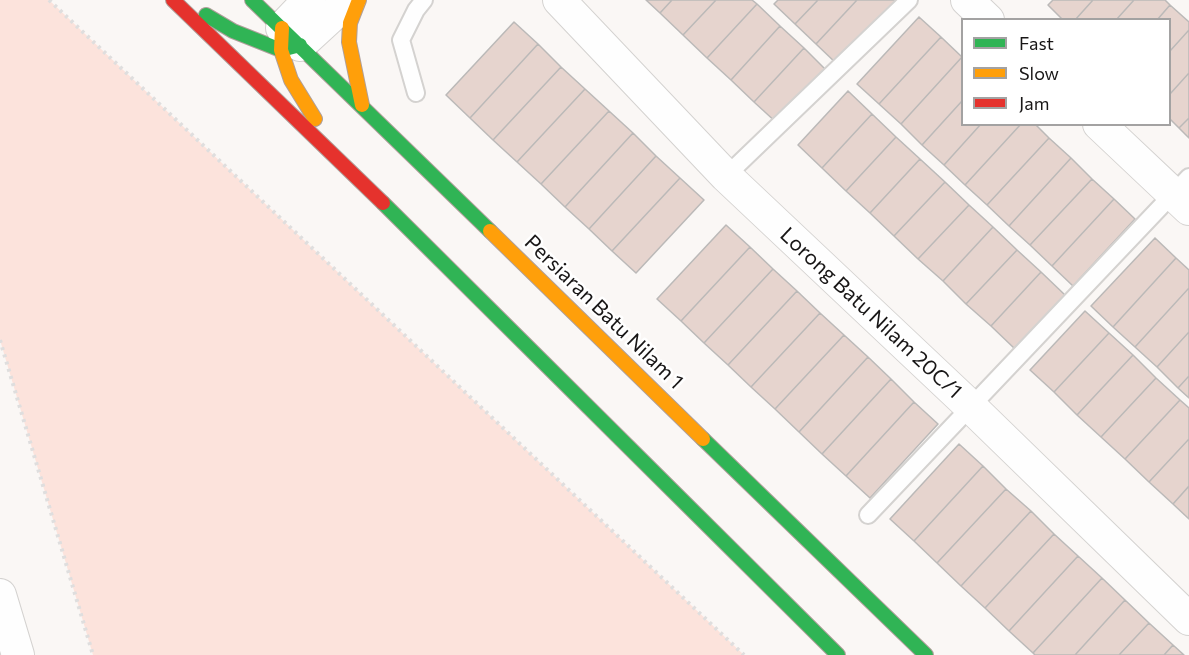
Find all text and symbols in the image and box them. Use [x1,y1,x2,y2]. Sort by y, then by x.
legend [961,18,1171,126]
text: Fast [1019,32,1054,54]
text: Slow [1019,62,1059,84]
text: Jam [1019,92,1049,114]
street label: Lorong Batu Nilam 20C/1 [775,222,967,404]
street label: Persiaran Batu Nilam 1 [519,230,689,394]

